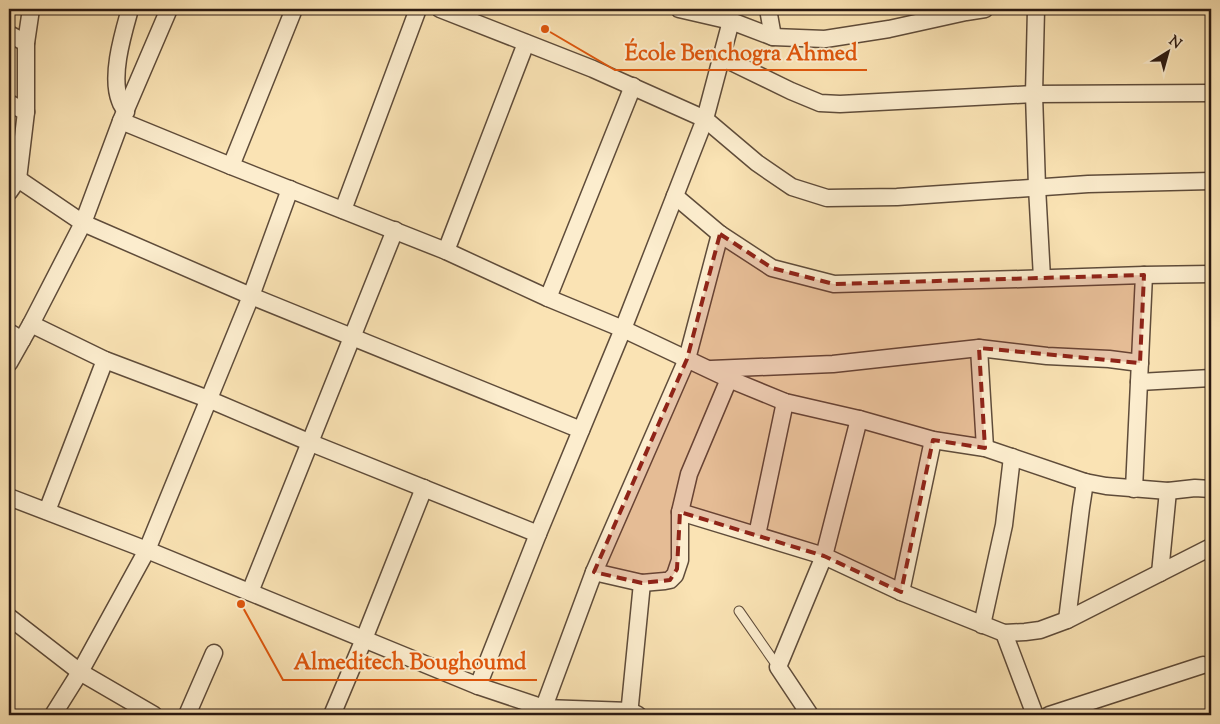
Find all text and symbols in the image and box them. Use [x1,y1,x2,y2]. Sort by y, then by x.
north arrow [1142,28,1192,78]
text: N [1164,32,1185,55]
callout: École Benchogra Ahmed [615,33,867,70]
text: École Benchogra Ahmed [625,38,858,71]
callout: Almeditech Boughoumd [283,643,537,680]
text: Almeditech Boughoumd [293,648,527,680]

